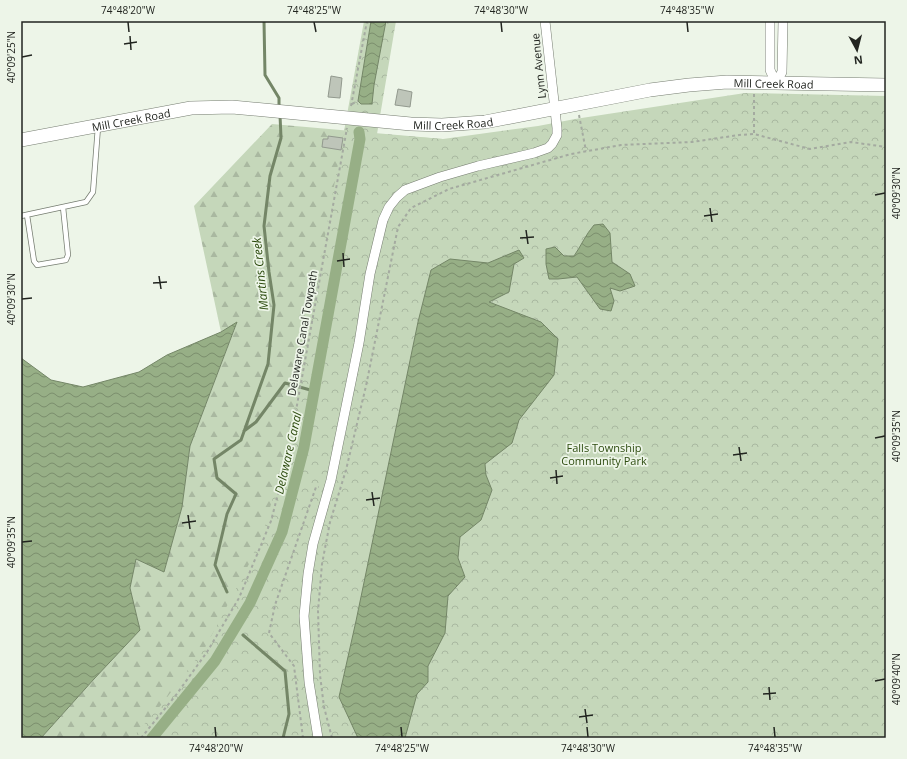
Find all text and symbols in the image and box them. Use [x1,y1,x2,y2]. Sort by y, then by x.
text: 74°48'20"W [101,3,156,17]
text: 74°48'25"W [287,3,342,17]
text: 74°48'30"W [474,3,529,17]
text: 74°48'35"W [660,3,715,17]
north arrow [837,30,877,70]
text: 40°09'25"N [4,31,18,83]
street label: Lynn Avenue [527,32,549,100]
text: N [853,52,864,68]
street label: Mill Creek Road [733,75,814,91]
street label: Mill Creek Road [90,105,172,134]
street label: Mill Creek Road [413,113,494,133]
text: 40°09'30"N [889,167,903,219]
water label: Martins Creek [248,236,272,311]
street label: Delaware Canal Towpath [284,269,320,397]
text: 40°09'30"N [4,273,18,325]
water label: Delaware Canal [270,409,306,496]
text: 40°09'35"N [889,410,903,462]
park label: Falls Township Community Park [561,440,647,468]
text: 40°09'35"N [4,516,18,568]
text: 40°09'40"N [889,653,903,705]
text: 74°48'20"W [189,741,244,755]
text: 74°48'25"W [375,741,430,755]
text: 74°48'30"W [561,741,616,755]
text: 74°48'35"W [748,741,803,755]

